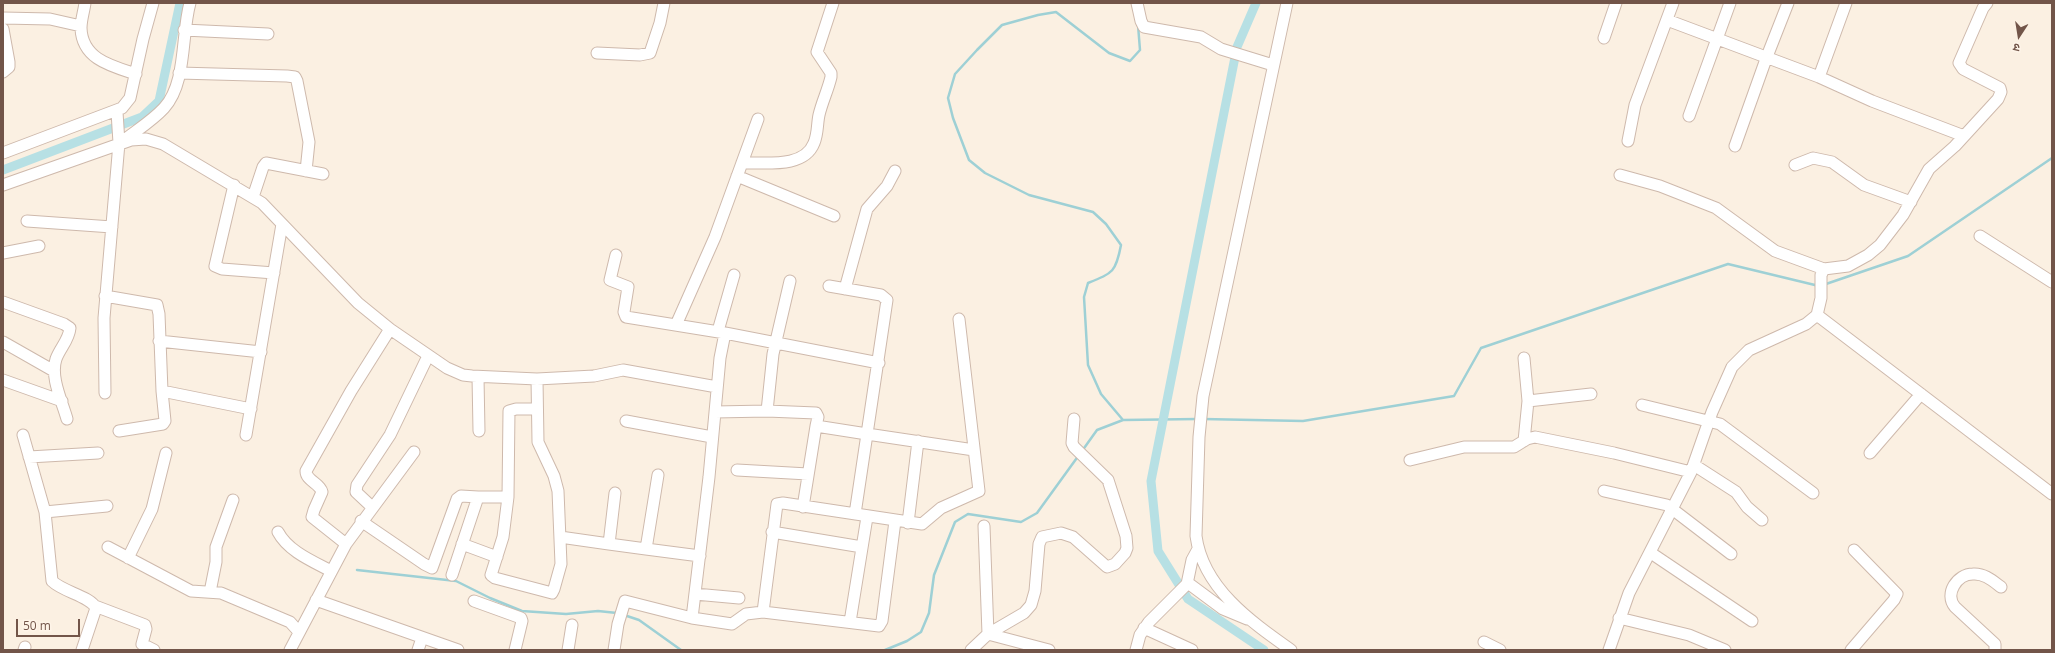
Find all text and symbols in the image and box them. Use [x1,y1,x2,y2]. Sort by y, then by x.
north arrow [1999,16,2039,56]
text: उ [2012,40,2021,56]
scale bar [18,611,82,637]
text: 50 m [23,617,51,634]

